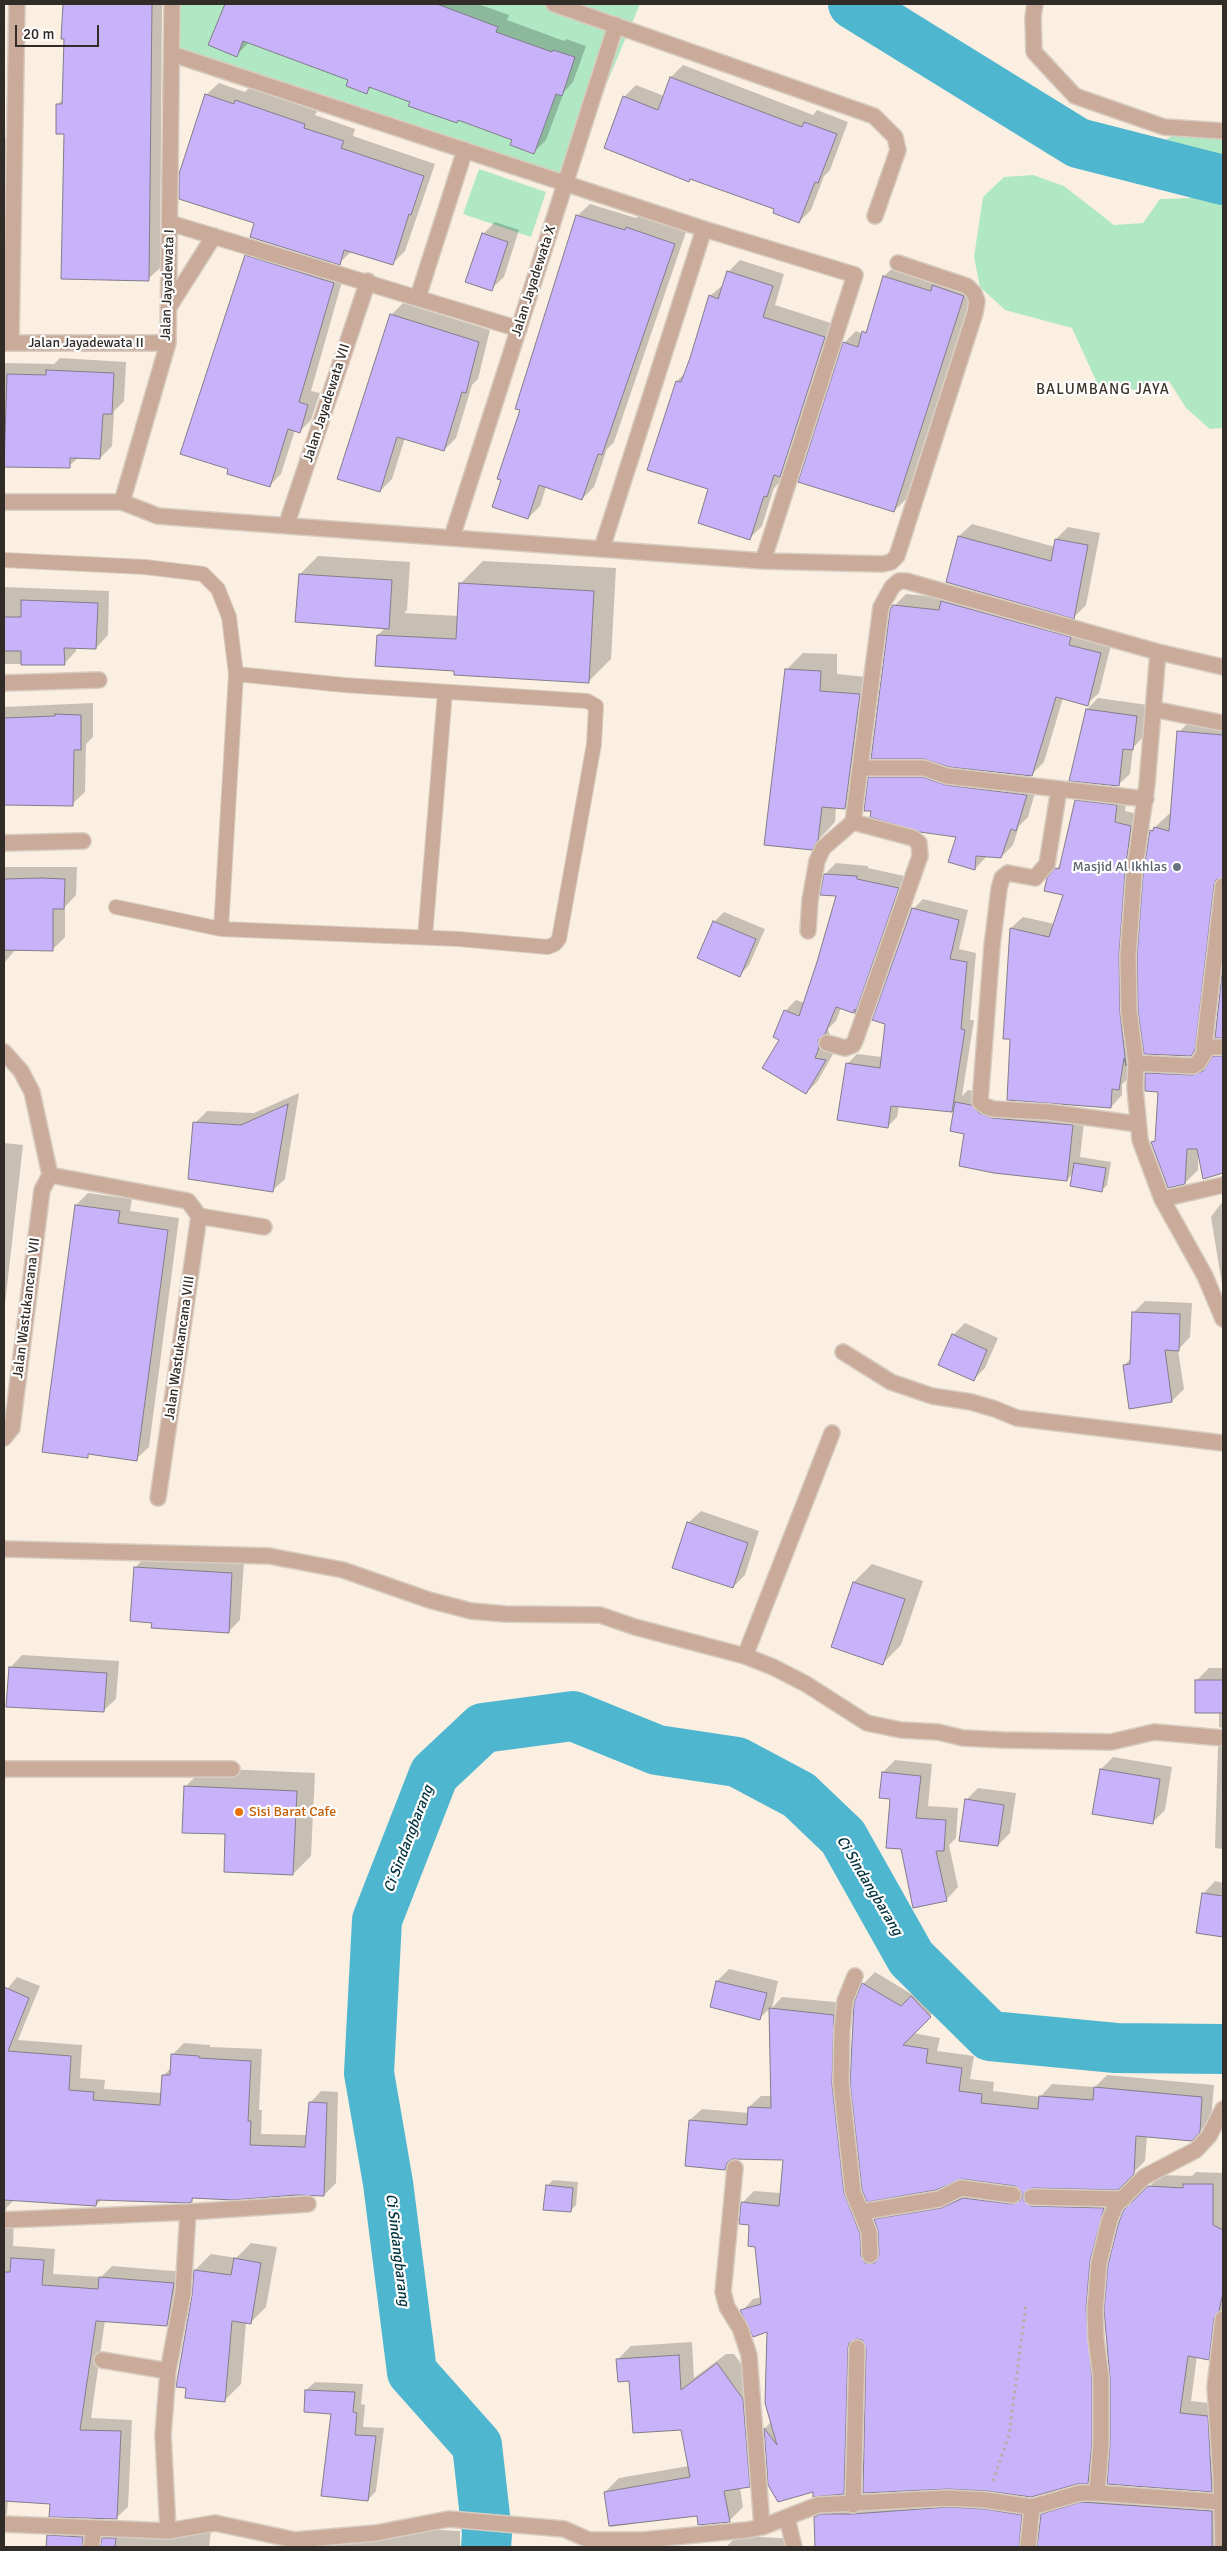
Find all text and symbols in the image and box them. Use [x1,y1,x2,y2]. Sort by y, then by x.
scale bar [18,15,101,47]
text: 20 m [23,25,54,43]
street label: Jalan Jayadewata X [508,223,560,339]
street label: Jalan Jayadewata I [158,229,178,341]
street label: Jalan Jayadewata II [28,335,144,351]
street label: Jalan Jayadewata VII [300,342,354,464]
district label: BALUMBANG JAYA [1034,381,1172,399]
place label: Masjid Al Ikhlas [1073,859,1167,875]
marker: Masjid Al Ikhlas [1171,861,1183,873]
street label: Jalan Wastukancana VII [10,1237,44,1379]
street label: Jalan Wastukancana VIII [162,1275,198,1421]
water label: Ci Sindangbarang [380,1783,438,1895]
place label: Sisi Barat Cafe [249,1804,336,1820]
marker: Sisi Barat Cafe [233,1806,245,1818]
water label: Ci Sindangbarang [832,1833,906,1939]
water label: Ci Sindangbarang [381,2193,413,2307]

